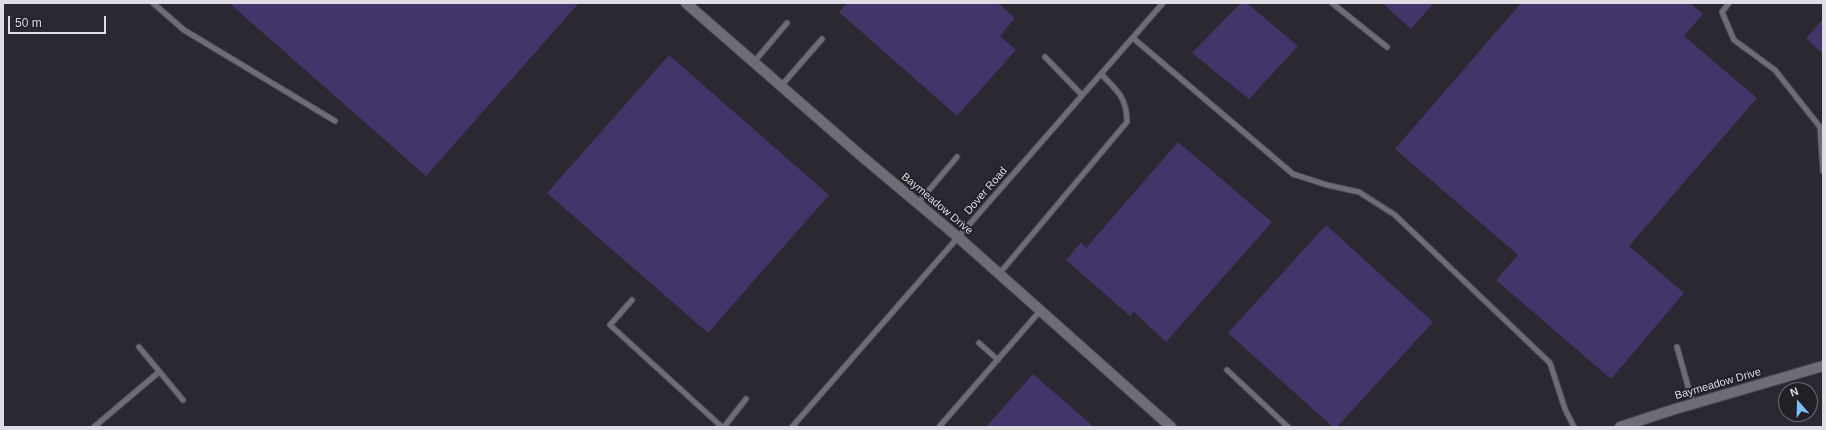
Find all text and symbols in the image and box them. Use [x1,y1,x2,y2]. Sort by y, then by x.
scale bar [10,8,108,34]
text: 50 m [15,16,42,30]
street label: Dover Road [962,165,1010,217]
street label: Baymeadow Drive [899,170,975,238]
street label: Baymeadow Drive [1673,365,1763,403]
north arrow [1778,382,1818,422]
text: N [1788,385,1800,399]

